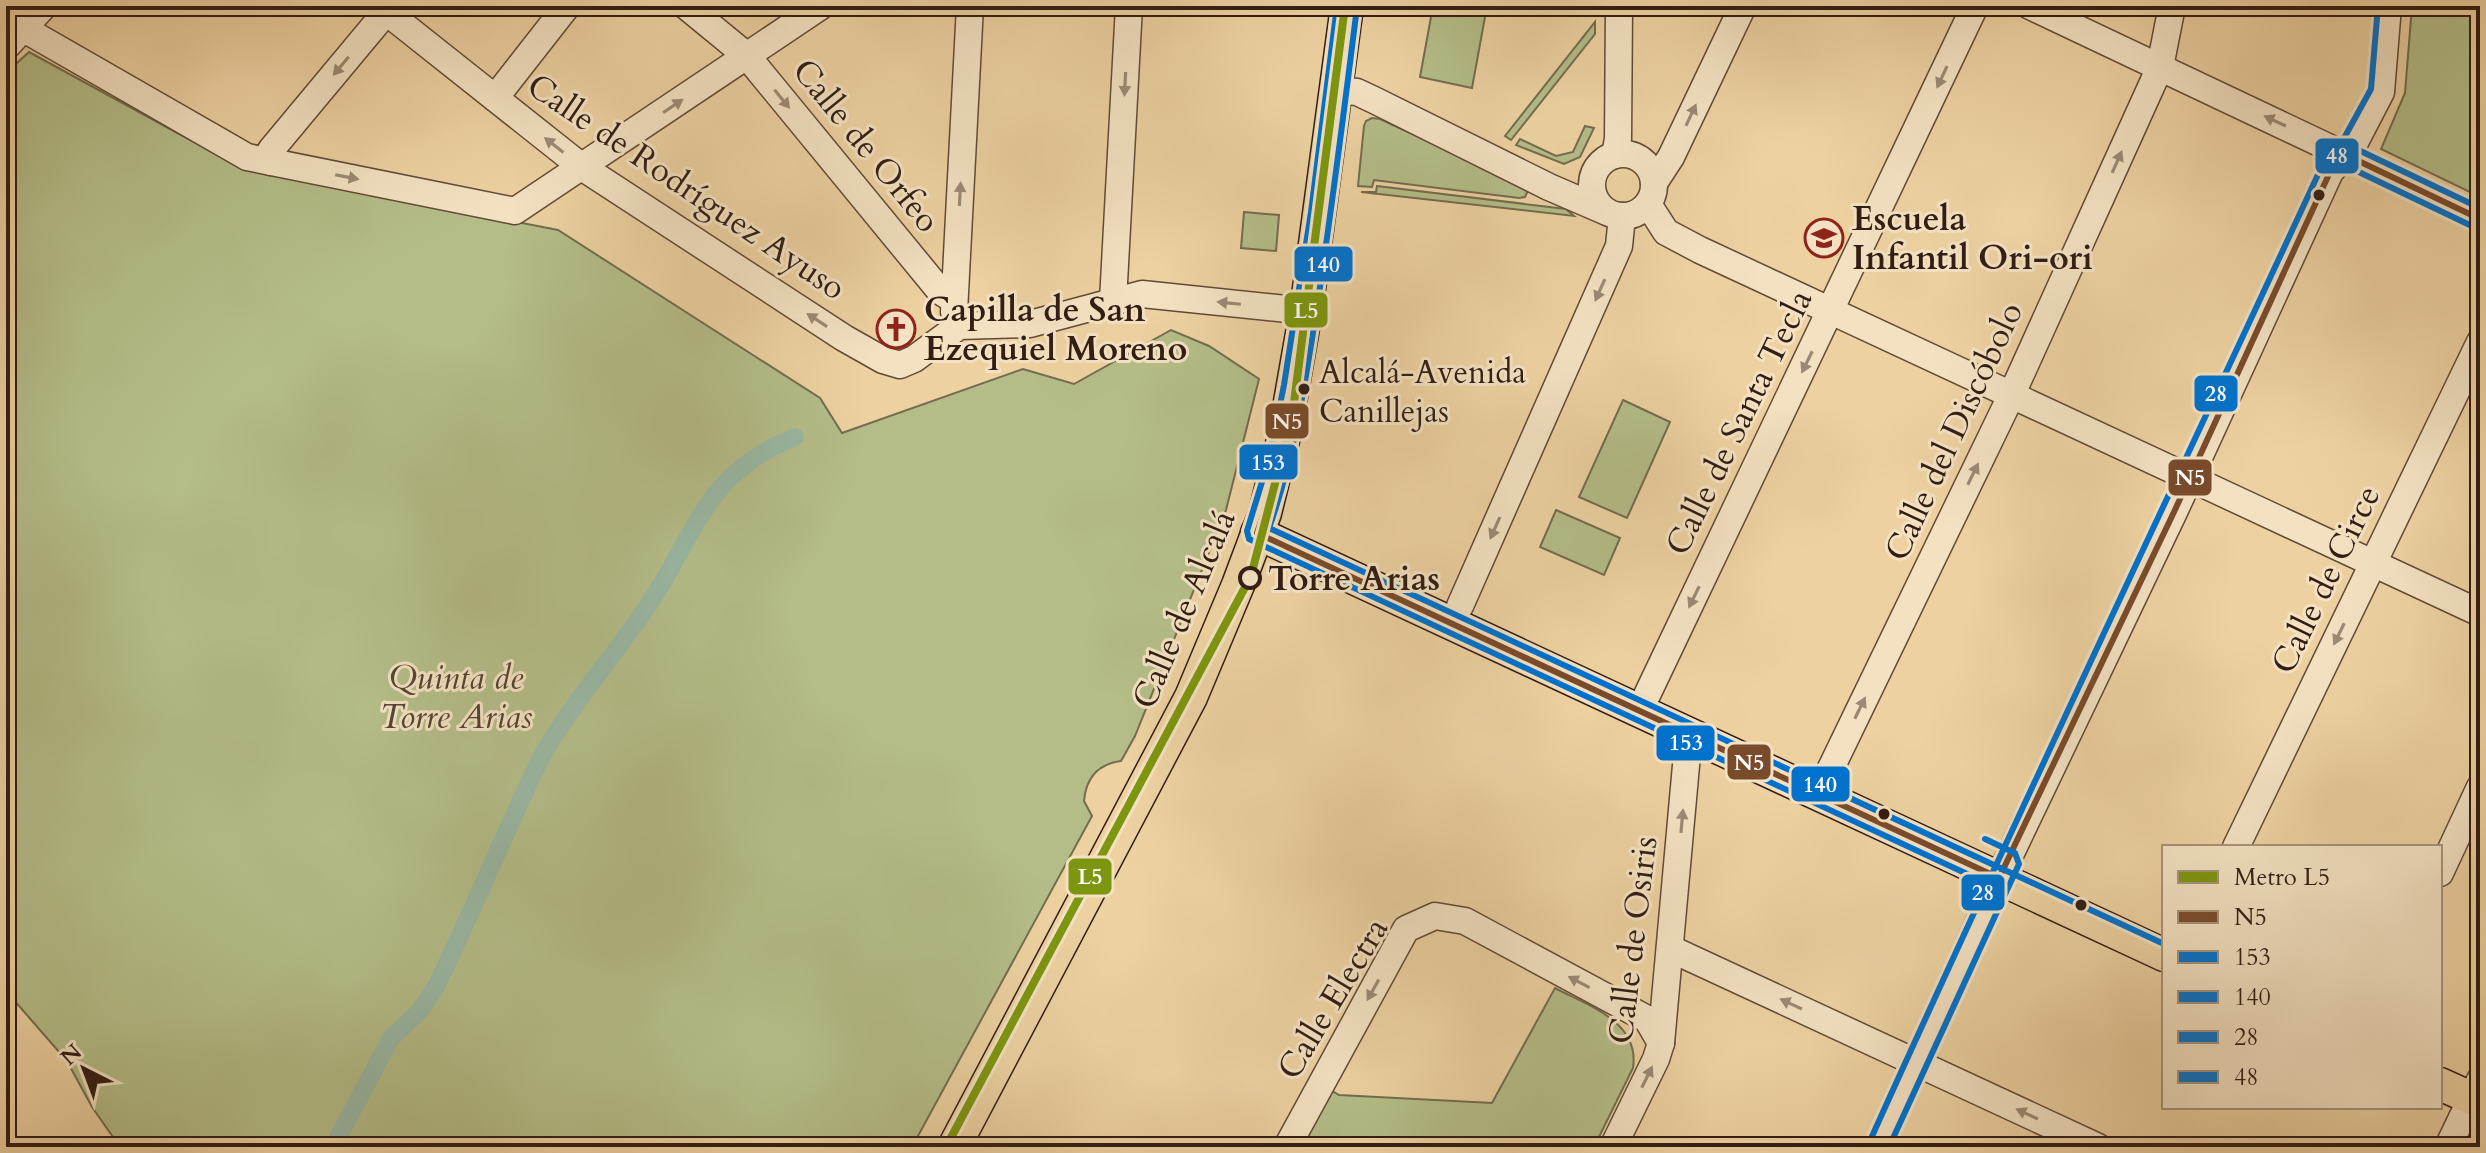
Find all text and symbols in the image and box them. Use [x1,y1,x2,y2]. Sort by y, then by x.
street label: Calle de Orfeo [782,49,951,242]
one-way arrow [333,56,350,76]
street label: Calle de Rodríguez Ayuso [518,63,855,311]
one-way arrow [1935,65,1949,88]
one-way arrow [1118,72,1131,97]
one-way arrow [773,88,790,108]
one-way arrow [662,99,683,114]
one-way arrow [1684,103,1698,127]
one-way arrow [2264,114,2287,128]
one-way arrow [544,137,564,153]
line badge: 48 [2314,137,2360,175]
text: 48 [2326,141,2348,171]
one-way arrow [2110,150,2124,173]
one-way arrow [335,172,360,184]
one-way arrow [953,181,966,206]
unlabelled marker [2311,187,2327,203]
place label: Escuela Infantil Ori-ori [1852,196,2093,281]
school or university icon: Escuela Infantil Ori-ori [1803,217,1845,259]
line badge: 140 [1293,245,1354,283]
text: 140 [1306,250,1340,280]
one-way arrow [1593,278,1606,302]
street label: Calle de Santa Tecla [1655,282,1823,563]
place label: Capilla de San Ezequiel Moreno [924,287,1187,372]
line badge: L5 [1283,291,1329,329]
street label: Calle del Discóbolo [1874,295,2034,568]
one-way arrow [1216,296,1241,309]
text: L5 [1293,296,1319,326]
church icon: Capilla de San Ezequiel Moreno [875,308,917,350]
one-way arrow [806,312,827,327]
place label: Alcalá-Avenida Canillejas [1319,351,1526,434]
one-way arrow [1800,351,1814,374]
line badge: 28 [2193,374,2239,413]
text: 28 [2205,379,2227,409]
marker: Alcalá-Avenida Canillejas [1296,381,1312,397]
line badge: N5 [1264,402,1310,440]
text: N5 [1272,407,1302,437]
line badge: 153 [1238,443,1299,481]
text: 153 [1251,448,1285,478]
line badge: N5 [2167,458,2213,497]
one-way arrow [1967,462,1980,485]
text: N5 [2175,463,2205,493]
street label: Calle de Circe [2260,478,2391,681]
street label: Calle de Alcalá [1121,503,1247,716]
one-way arrow [1488,516,1501,539]
place label: Torre Arias [1268,556,1440,602]
marker: Torre Arias [1239,567,1261,589]
one-way arrow [1687,585,1701,608]
one-way arrow [2332,622,2345,645]
park label: Quinta de Torre Arias [380,655,533,740]
one-way arrow [1853,697,1867,720]
line badge: 153 [1655,724,1716,762]
text: 153 [1669,728,1703,758]
line badge: N5 [1726,743,1772,781]
text: N5 [1734,748,1764,778]
line badge: 140 [1790,765,1851,803]
text: 140 [1803,770,1837,800]
unlabelled marker [1876,806,1892,822]
one-way arrow [1675,808,1688,833]
street label: Calle de Osiris [1597,834,1669,1047]
legend [2162,845,2442,1109]
line badge: L5 [1067,857,1113,896]
text: Metro L5 [2234,861,2330,894]
text: L5 [1077,862,1103,892]
line badge: 28 [1960,873,2006,912]
text: 28 [1972,878,1994,908]
unlabelled marker [2073,897,2089,913]
text: N5 [2234,901,2267,934]
street label: Calle Electra [1267,909,1399,1088]
text: 153 [2234,941,2271,974]
one-way arrow [1567,975,1590,988]
one-way arrow [1366,979,1380,1001]
text: 140 [2234,981,2271,1014]
one-way arrow [1779,997,1803,1011]
text: 28 [2234,1021,2259,1054]
north arrow [44,1029,124,1109]
text: N [54,1037,88,1072]
text: 48 [2234,1061,2259,1094]
one-way arrow [1640,1065,1654,1089]
one-way arrow [2015,1107,2039,1121]

